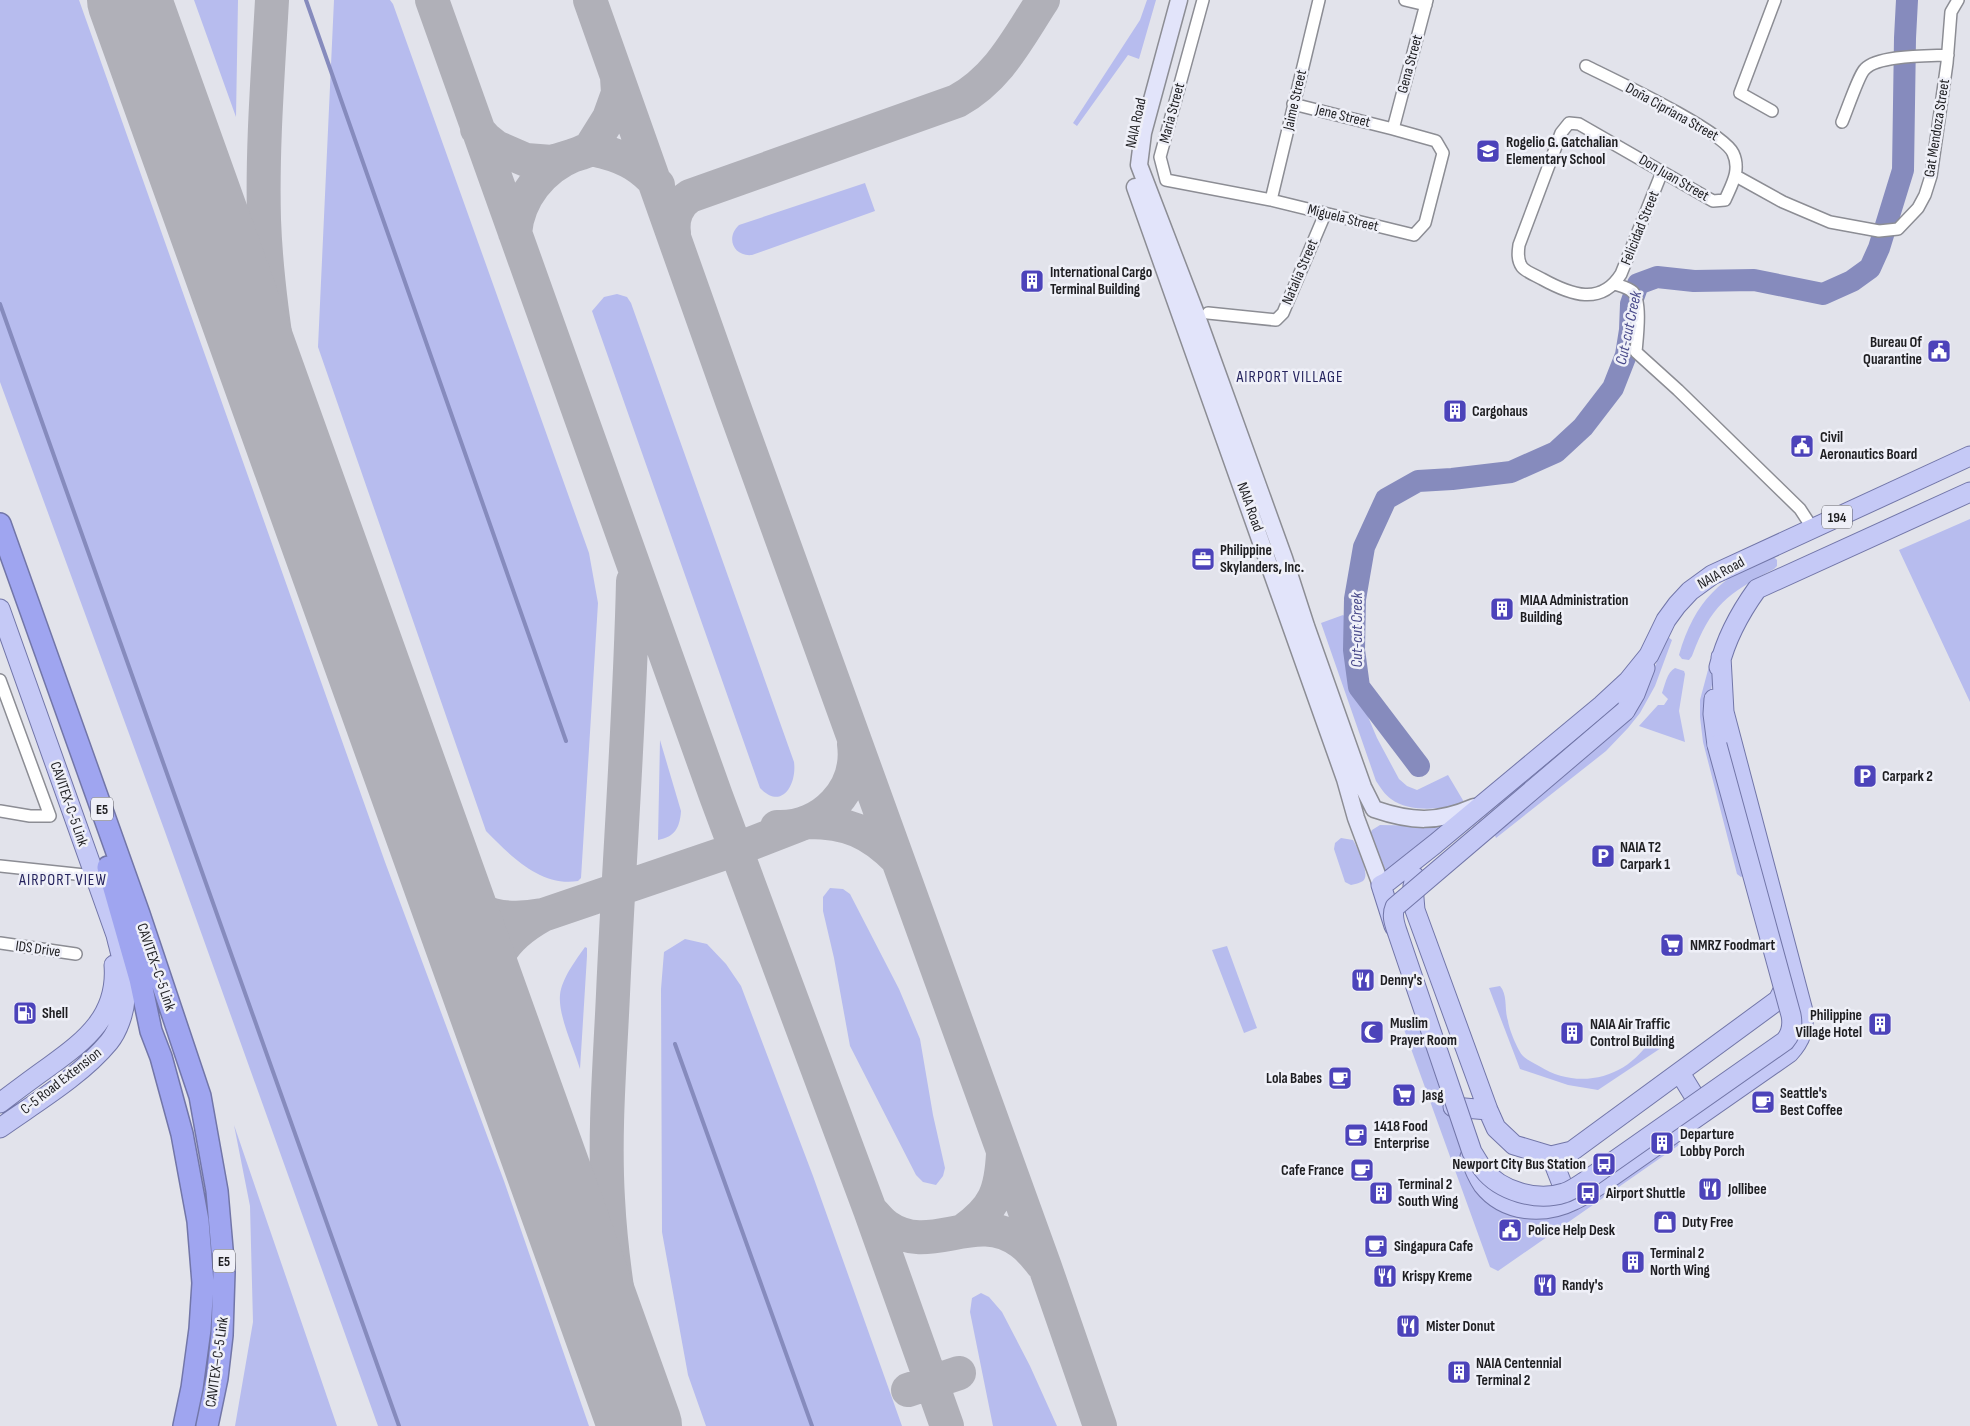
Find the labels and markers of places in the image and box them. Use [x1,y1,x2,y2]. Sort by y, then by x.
place label: Rogelio G. Gatchalian Elementary School [1506,133,1618,169]
school or university icon: Rogelio G. Gatchalian Elementary School [1475,138,1501,164]
place label: International Cargo Terminal Building [1050,263,1152,299]
building icon: International Cargo Terminal Building [1019,268,1045,294]
place label: Bureau Of Quarantine [1863,333,1922,369]
public building icon: Bureau Of Quarantine [1926,338,1952,364]
building icon: Cargohaus [1442,398,1468,424]
place label: Cargohaus [1472,402,1528,421]
place label: Civil Aeronautics Board [1819,428,1917,464]
public building icon: Civil Aeronautics Board [1789,433,1815,459]
place label: Philippine Skylanders, Inc. [1220,541,1304,577]
office icon: Philippine Skylanders, Inc. [1190,546,1216,572]
place label: MIAA Administration Building [1520,591,1628,627]
building icon: MIAA Administration Building [1489,596,1515,622]
parking icon: Carpark 2 [1852,763,1878,789]
place label: Carpark 2 [1882,767,1933,786]
place label: NAIA T2 Carpark 1 [1620,838,1670,874]
parking icon: NAIA T2 Carpark 1 [1590,843,1616,869]
supermarket icon: NMRZ Foodmart [1659,932,1685,958]
place label: NMRZ Foodmart [1690,936,1775,955]
restaurant icon: Denny's [1350,967,1376,993]
place label: Denny's [1380,971,1422,990]
fuel station icon: Shell [12,1000,38,1026]
place label: Shell [42,1004,68,1023]
place label: Philippine Village Hotel [1796,1006,1862,1042]
building icon: Philippine Village Hotel [1867,1011,1893,1037]
place label: Muslim Prayer Room [1390,1014,1457,1050]
place label: NAIA Air Traffic Control Building [1590,1015,1675,1051]
mosque icon: Muslim Prayer Room [1359,1019,1385,1045]
building icon: NAIA Air Traffic Control Building [1559,1020,1585,1046]
cafe icon: Lola Babes [1327,1065,1353,1091]
place label: Lola Babes [1266,1069,1322,1088]
supermarket icon: Jasg [1391,1082,1417,1108]
place label: Seattle's Best Coffee [1780,1084,1843,1120]
place label: Jasg [1421,1086,1444,1105]
cafe icon: Seattle's Best Coffee [1750,1089,1776,1115]
place label: 1418 Food Enterprise [1374,1117,1430,1153]
cafe icon: 1418 Food Enterprise [1343,1122,1369,1148]
place label: Departure Lobby Porch [1680,1125,1745,1161]
building icon: Departure Lobby Porch [1649,1130,1675,1156]
bus stop icon: Newport City Bus Station [1591,1151,1617,1177]
place label: Newport City Bus Station [1452,1155,1586,1174]
cafe icon: Cafe France [1349,1157,1375,1183]
place label: Cafe France [1281,1161,1344,1180]
place label: Terminal 2 South Wing [1398,1175,1459,1211]
restaurant icon: Jollibee [1697,1176,1723,1202]
building icon: Terminal 2 South Wing [1368,1180,1394,1206]
bus stop icon: Airport Shuttle [1575,1180,1601,1206]
place label: Jollibee [1727,1180,1767,1199]
place label: Airport Shuttle [1605,1184,1685,1203]
shop icon: Duty Free [1652,1209,1678,1235]
place label: Duty Free [1682,1213,1733,1232]
public building icon: Police Help Desk [1497,1217,1523,1243]
place label: Police Help Desk [1528,1221,1616,1240]
cafe icon: Singapura Cafe [1363,1233,1389,1259]
place label: Singapura Cafe [1394,1237,1473,1256]
place label: Terminal 2 North Wing [1650,1244,1711,1280]
building icon: Terminal 2 North Wing [1620,1249,1646,1275]
restaurant icon: Krispy Kreme [1372,1263,1398,1289]
place label: Krispy Kreme [1402,1267,1472,1286]
restaurant icon: Randy's [1532,1272,1558,1298]
place label: Randy's [1562,1276,1603,1295]
restaurant icon: Mister Donut [1395,1313,1421,1339]
place label: Mister Donut [1426,1317,1495,1336]
place label: NAIA Centennial Terminal 2 [1476,1354,1562,1390]
building icon: NAIA Centennial Terminal 2 [1446,1359,1472,1385]

